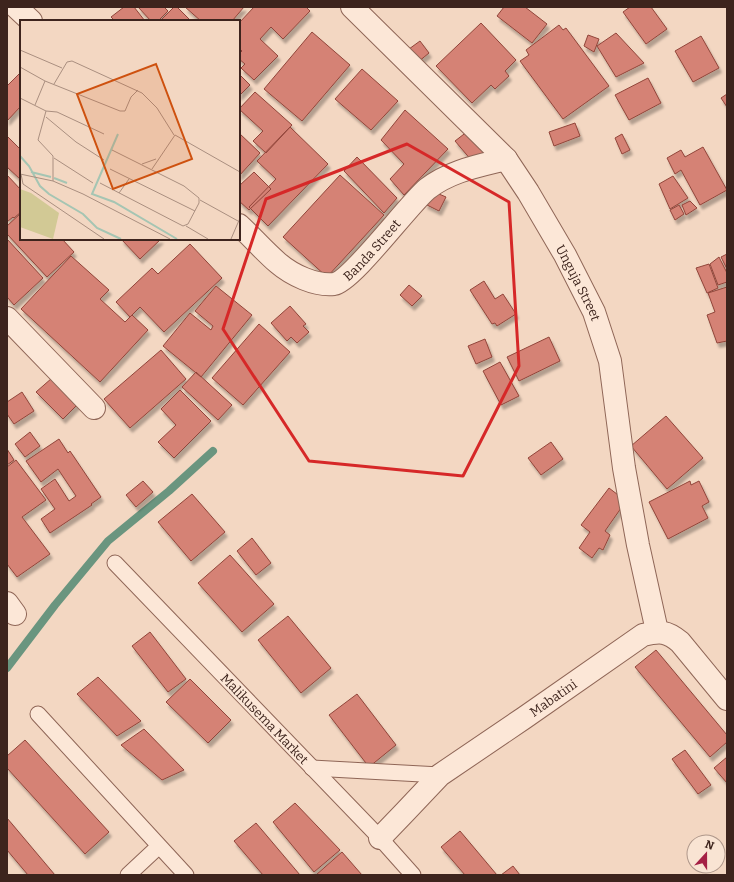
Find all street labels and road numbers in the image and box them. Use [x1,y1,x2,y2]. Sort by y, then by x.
street label: Banda Street [340,216,404,284]
street label: Unguja Street [553,242,603,323]
street label: Malikusema Market [218,671,312,767]
street label: Mabatini [527,676,580,720]

